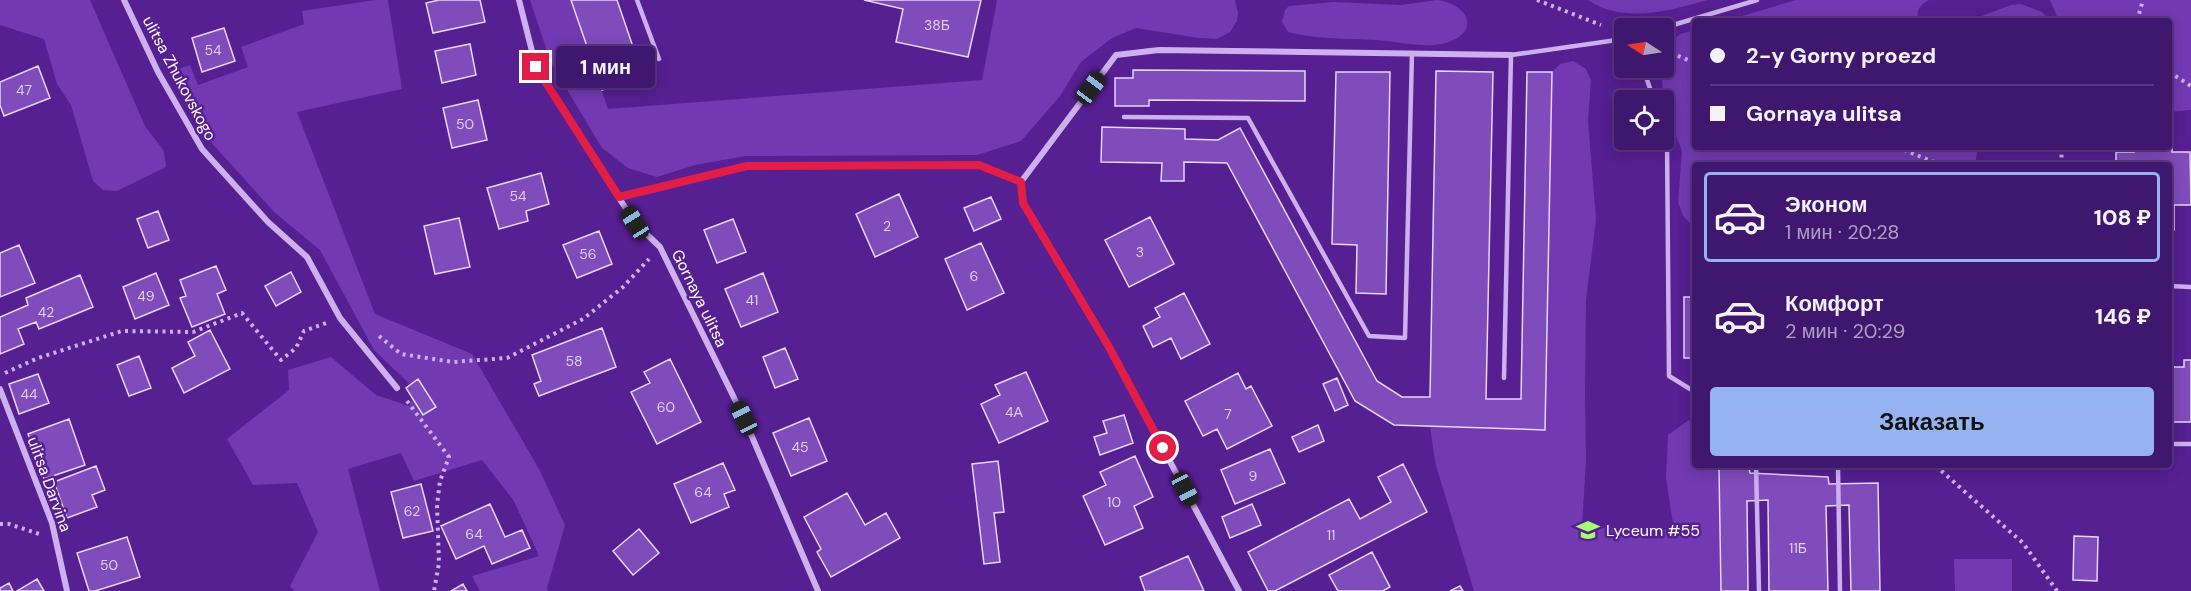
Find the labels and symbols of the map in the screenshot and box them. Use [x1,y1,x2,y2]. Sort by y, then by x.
street label: ulitsa Zhukovskogo [138,12,221,144]
house number: 38Б [924,16,950,34]
north arrow [1614,18,1674,78]
house number: 54 [204,41,222,59]
callout: 1 мин [557,46,656,88]
route end [522,53,549,80]
car [1073,68,1109,108]
house number: 47 [16,81,32,99]
house number: 50 [456,115,474,133]
house number: 54 [509,187,527,205]
car [618,203,652,243]
house number: 2 [883,217,891,235]
house number: 3 [1136,243,1144,261]
house number: 56 [579,245,597,263]
street label: Gornaya ulitsa [667,246,732,351]
house number: 6 [970,267,978,285]
house number: 49 [137,287,155,305]
house number: 41 [746,291,758,309]
house number: 42 [38,303,54,321]
house number: 58 [565,352,583,370]
house number: 44 [21,385,38,403]
house number: 60 [657,398,675,416]
car [728,398,760,438]
house number: 4А [1005,403,1024,421]
house number: 7 [1224,405,1232,423]
street label: ulitsa Darvina [23,434,76,535]
route start [1149,434,1176,461]
house number: 45 [791,438,809,456]
house number: 9 [1249,467,1258,485]
car [1169,469,1201,509]
house number: 64 [694,483,712,501]
house number: 10 [1107,493,1121,511]
house number: 62 [404,502,420,520]
school or university icon: Lyceum #55 [1575,517,1601,543]
place label: Lyceum #55 [1606,520,1700,541]
house number: 64 [465,525,483,543]
house number: 11 [1327,526,1335,544]
house number: 11Б [1789,539,1807,557]
house number: 50 [100,556,118,574]

